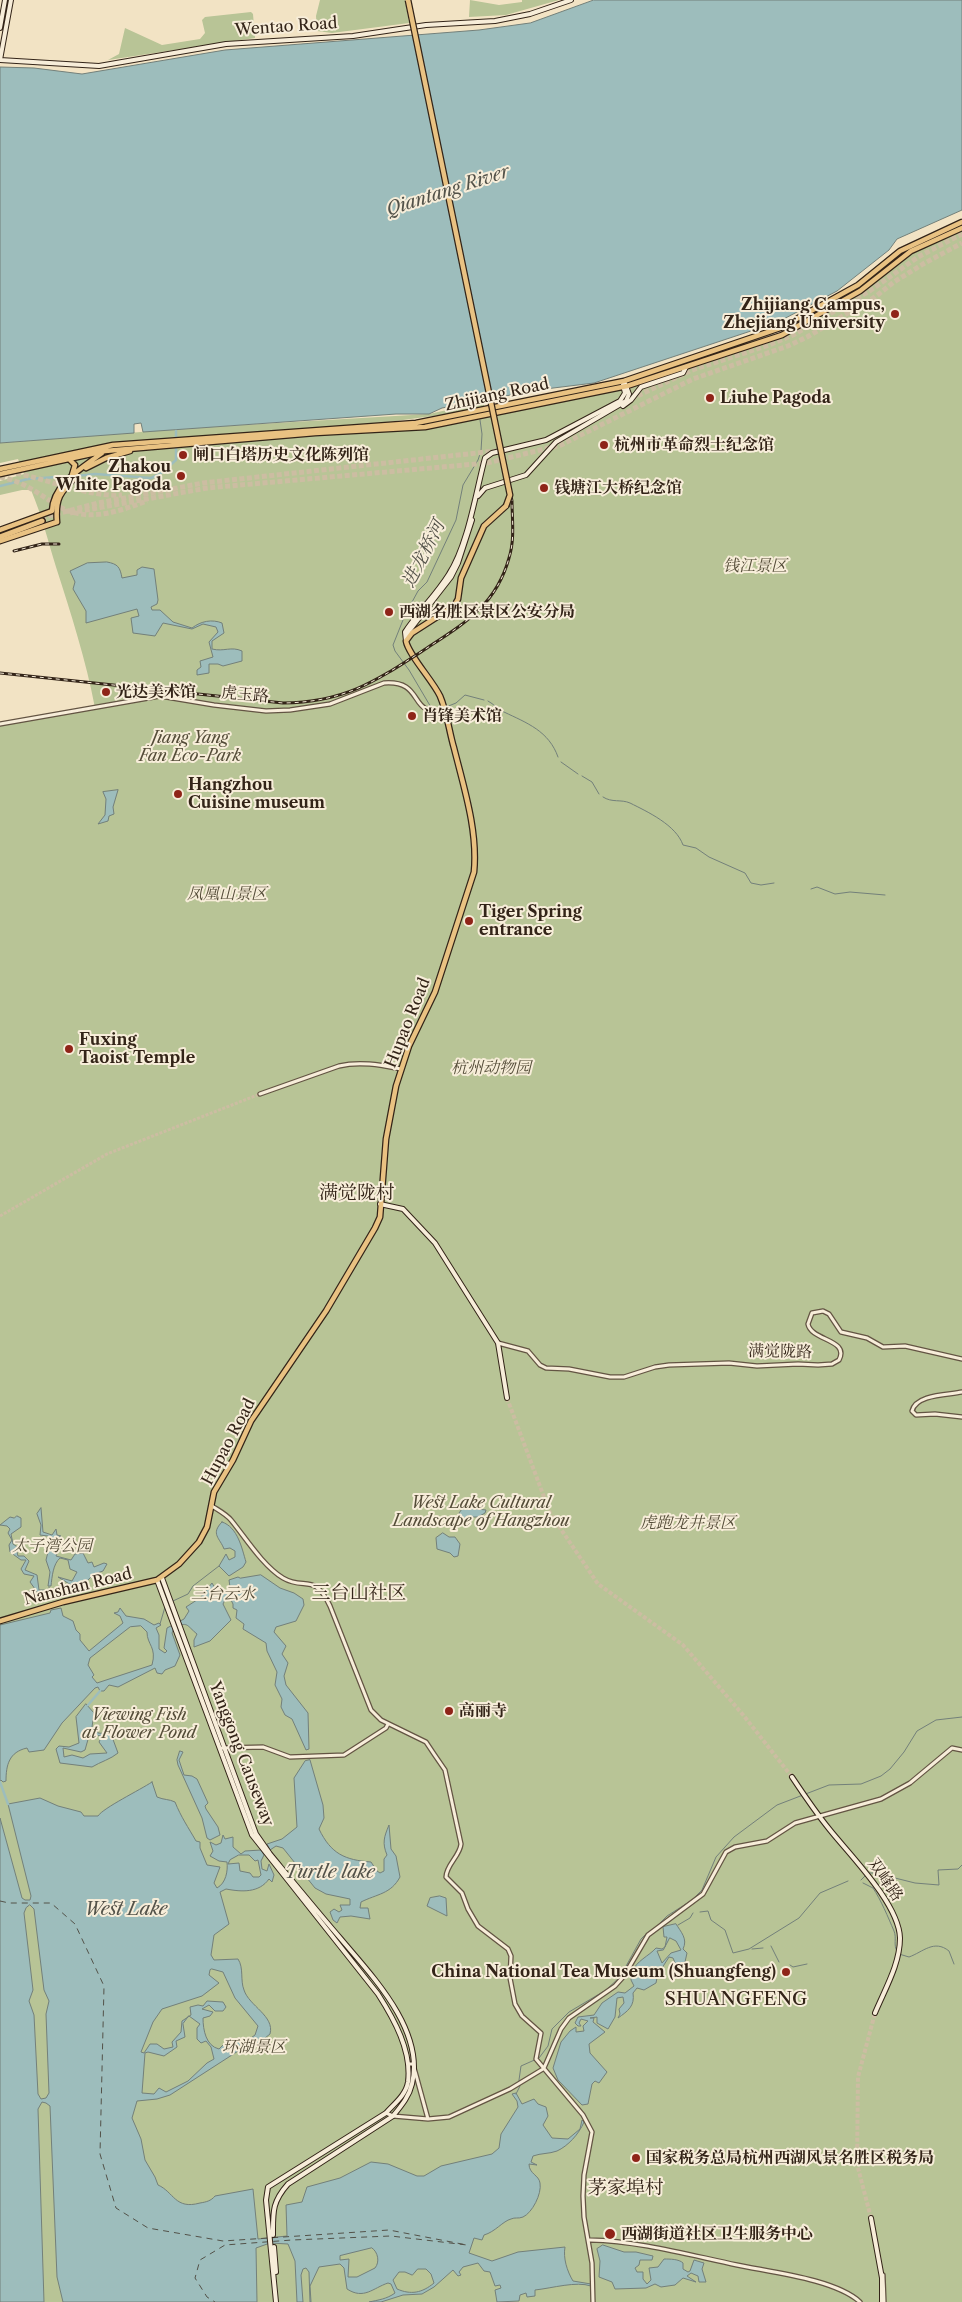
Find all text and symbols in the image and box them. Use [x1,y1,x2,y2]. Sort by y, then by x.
street label: Wentao Road [234,14,338,40]
water label: Qiantang River [384,161,512,221]
place label: Zhijiang Campus, Zhejiang University [723,295,885,333]
marker: Zhijiang Campus, Zhejiang University [889,308,901,320]
street label: Zhijiang Road [443,375,551,415]
place label: Liuhe Pagoda [720,388,831,408]
marker: Liuhe Pagoda [704,392,716,404]
place label: 杭州市革命烈士纪念馆 [614,435,774,455]
marker: 杭州市革命烈士纪念馆 [598,439,610,451]
place label: 闸口白塔历史文化陈列馆 [193,445,369,465]
marker: 闸口白塔历史文化陈列馆 [177,449,189,461]
place label: Zhakou White Pagoda [55,457,171,495]
marker: Zhakou White Pagoda [175,470,187,482]
place label: 钱塘江大桥纪念馆 [554,478,682,498]
marker: 钱塘江大桥纪念馆 [538,482,550,494]
water label: 进龙桥河 [398,517,450,591]
park label: 钱江景区 [723,556,787,576]
place label: 西湖名胜区景区公安分局 [399,602,575,622]
marker: 西湖名胜区景区公安分局 [383,606,395,618]
place label: 光达美术馆 [116,682,196,702]
street label: 虎玉路 [220,683,270,707]
marker: 光达美术馆 [100,686,112,698]
place label: 肖锋美术馆 [422,706,502,726]
marker: 肖锋美术馆 [406,710,418,722]
park label: Jiang Yang Fan Eco-Park [139,728,241,766]
place label: Hangzhou Cuisine museum [188,775,325,813]
marker: Hangzhou Cuisine museum [172,788,184,800]
park label: 凤凰山景区 [187,884,267,904]
place label: Tiger Spring entrance [479,902,582,940]
marker: Tiger Spring entrance [463,915,475,927]
street label: Hupao Road [381,975,435,1071]
place label: Fuxing Taoist Temple [79,1030,195,1068]
marker: Fuxing Taoist Temple [63,1043,75,1055]
park label: 杭州动物园 [451,1058,531,1078]
district label: 满觉陇村 [319,1183,395,1205]
street label: 满觉陇路 [748,1342,812,1362]
street label: Hupao Road [198,1395,260,1489]
park label: West Lake Cultural Landscape of Hangzhou [393,1493,569,1531]
park label: 虎跑龙井景区 [640,1513,736,1533]
park label: 太子湾公园 [12,1536,92,1556]
street label: Nanshan Road [22,1564,134,1610]
district label: 三台山社区 [312,1583,406,1605]
park label: 三台云水 [191,1584,255,1604]
street label: Yanggong Causeway [205,1679,277,1829]
place label: 高丽寺 [459,1701,507,1721]
park label: Viewing Fish at Flower Pond [82,1705,196,1743]
marker: 高丽寺 [443,1705,455,1717]
street label: 双峰路 [863,1855,907,1905]
water label: Turtle lake [285,1862,375,1884]
water label: West Lake [85,1899,167,1921]
place label: China National Tea Museum (Shuangfeng) [431,1962,776,1982]
marker: China National Tea Museum (Shuangfeng) [780,1966,792,1978]
district label: SHUANGFENG [658,1989,814,2011]
park label: 环湖景区 [222,2037,286,2057]
place label: 国家税务总局杭州西湖风景名胜区税务局 [646,2148,934,2168]
marker: 国家税务总局杭州西湖风景名胜区税务局 [630,2152,642,2164]
district label: 茅家埠村 [588,2178,664,2200]
place label: 西湖街道社区卫生服务中心 [621,2224,813,2244]
marker: 西湖街道社区卫生服务中心 [603,2227,617,2241]

